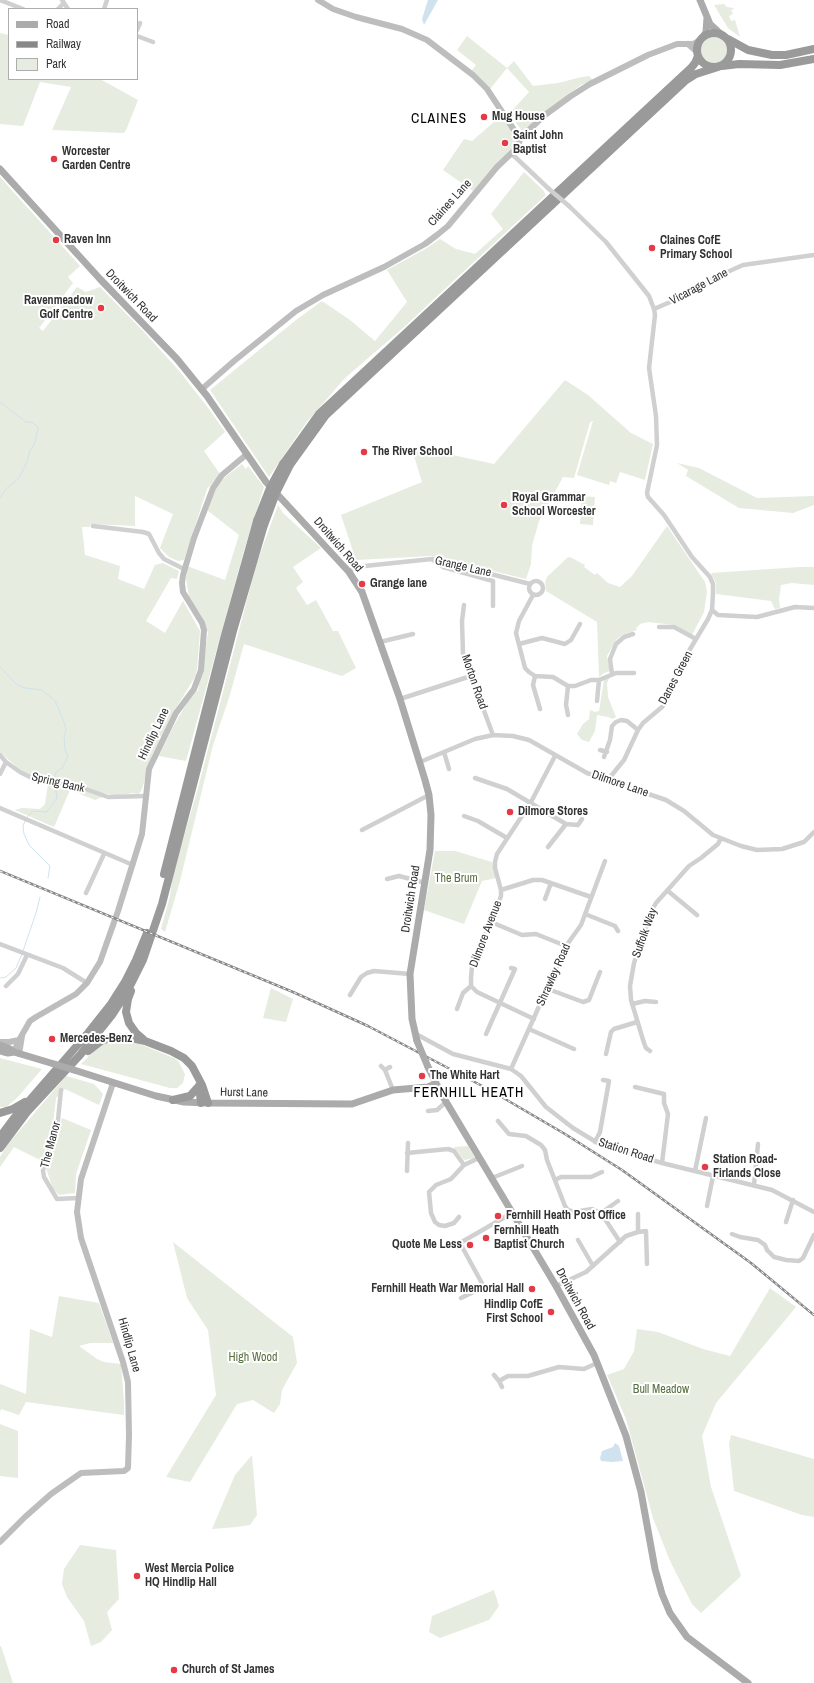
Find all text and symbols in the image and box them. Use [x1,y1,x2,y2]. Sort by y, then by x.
legend [8,8,138,80]
text: Road [46,16,70,32]
text: Railway [46,36,81,52]
text: Park [46,56,66,72]
place label: Mug House [492,110,545,124]
district label: CLAINES [411,111,467,127]
marker: Mug House [479,112,489,122]
place label: Saint John Baptist [513,129,563,157]
marker: Saint John Baptist [500,138,510,148]
place label: Worcester Garden Centre [62,145,130,173]
marker: Worcester Garden Centre [49,154,59,164]
street label: Claines Lane [425,177,475,229]
place label: Raven Inn [64,233,111,247]
place label: Claines CofE Primary School [660,234,732,262]
marker: Raven Inn [51,235,61,245]
marker: Claines CofE Primary School [647,243,657,253]
street label: Vicarage Lane [667,266,731,308]
street label: Droitwich Road [102,267,160,325]
place label: Ravenmeadow Golf Centre [24,294,93,322]
marker: Ravenmeadow Golf Centre [96,303,106,313]
place label: The River School [372,445,452,459]
marker: The River School [359,447,369,457]
place label: Royal Grammar School Worcester [512,491,595,519]
marker: Royal Grammar School Worcester [499,500,509,510]
street label: Droitwich Road [310,515,366,575]
street label: Grange Lane [433,554,493,580]
place label: Grange lane [370,577,427,591]
marker: Grange lane [357,579,367,589]
street label: Danes Green [656,649,696,707]
street label: Morton Road [458,653,490,711]
street label: Hindlip Lane [135,706,173,762]
street label: Dilmore Lane [590,768,650,800]
street label: Spring Bank [30,770,86,796]
place label: Dilmore Stores [518,805,588,819]
marker: Dilmore Stores [505,807,515,817]
street label: Droitwich Road [399,864,423,934]
park label: The Brum [434,872,478,886]
street label: Dilmore Avenue [467,899,505,969]
street label: Suffolk Way [629,906,661,960]
street label: Shrawley Road [534,942,574,1008]
place label: Mercedes-Benz [60,1032,132,1046]
marker: Mercedes-Benz [47,1034,57,1044]
place label: The White Hart [430,1069,499,1083]
marker: The White Hart [417,1071,427,1081]
street label: Hurst Lane [220,1085,268,1101]
district label: FERNHILL HEATH [414,1085,524,1101]
street label: The Manor [38,1120,64,1170]
street label: Station Road [596,1135,656,1167]
place label: Station Road- Firlands Close [713,1153,781,1181]
marker: Station Road- Firlands Close [700,1162,710,1172]
place label: Fernhill Heath Post Office [506,1209,626,1223]
marker: Fernhill Heath Post Office [493,1211,503,1221]
place label: Fernhill Heath Baptist Church [494,1224,565,1252]
marker: Fernhill Heath Baptist Church [481,1233,491,1243]
place label: Quote Me Less [392,1238,462,1252]
marker: Quote Me Less [465,1240,475,1250]
street label: Droitwich Road [552,1266,598,1332]
place label: Fernhill Heath War Memorial Hall [371,1282,524,1296]
marker: Fernhill Heath War Memorial Hall [527,1284,537,1294]
place label: Hindlip CofE First School [484,1298,543,1326]
marker: Hindlip CofE First School [546,1307,556,1317]
street label: Hindlip Lane [114,1316,144,1374]
park label: High Wood [228,1351,278,1365]
park label: Bull Meadow [633,1383,689,1397]
place label: West Mercia Police HQ Hindlip Hall [145,1562,234,1590]
marker: West Mercia Police HQ Hindlip Hall [132,1571,142,1581]
place label: Church of St James [182,1663,274,1677]
marker: Church of St James [169,1665,179,1675]

